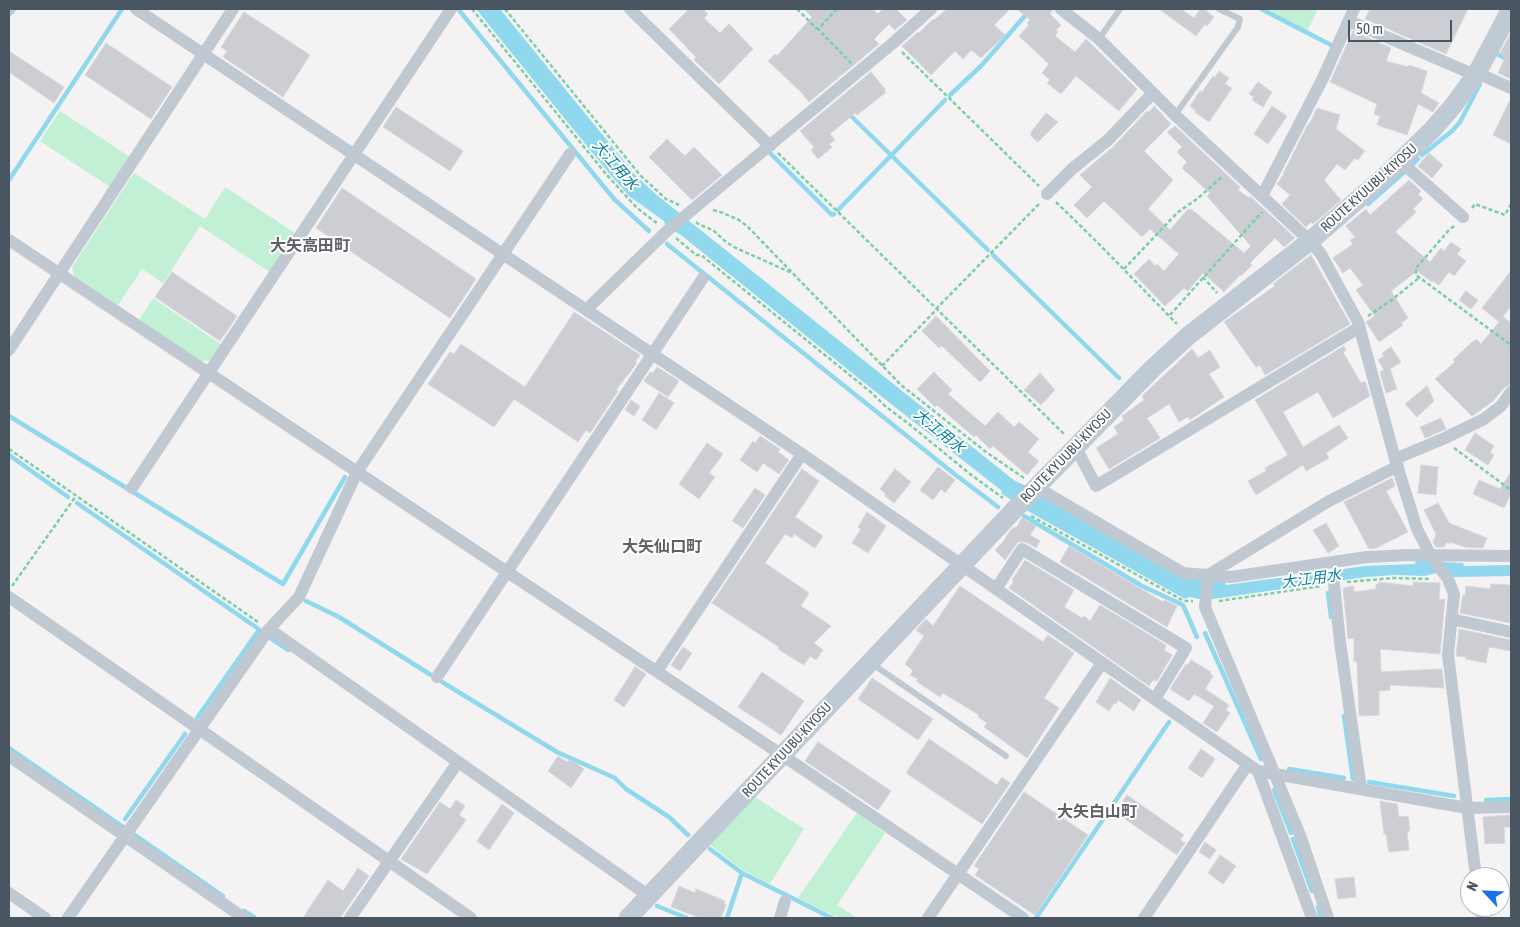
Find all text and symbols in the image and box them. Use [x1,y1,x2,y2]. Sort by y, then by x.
scale bar [1350,10,1454,42]
text: 50 m [1356,20,1383,37]
water label: 大江用水 [589,136,641,194]
street label: ROUTE KYUUBU-KIYOSU [1317,140,1421,236]
district label: 大矢高田町 [270,236,350,256]
water label: 大江用水 [910,405,968,457]
street label: ROUTE KYUUBU-KIYOSU [1017,406,1115,506]
district label: 大矢仙口町 [622,537,702,557]
water label: 大江用水 [1280,566,1342,592]
street label: ROUTE KYUUBU-KIYOSU [739,699,835,801]
district label: 大矢白山町 [1057,802,1137,822]
north arrow [1460,867,1510,917]
text: N [1463,879,1481,893]

